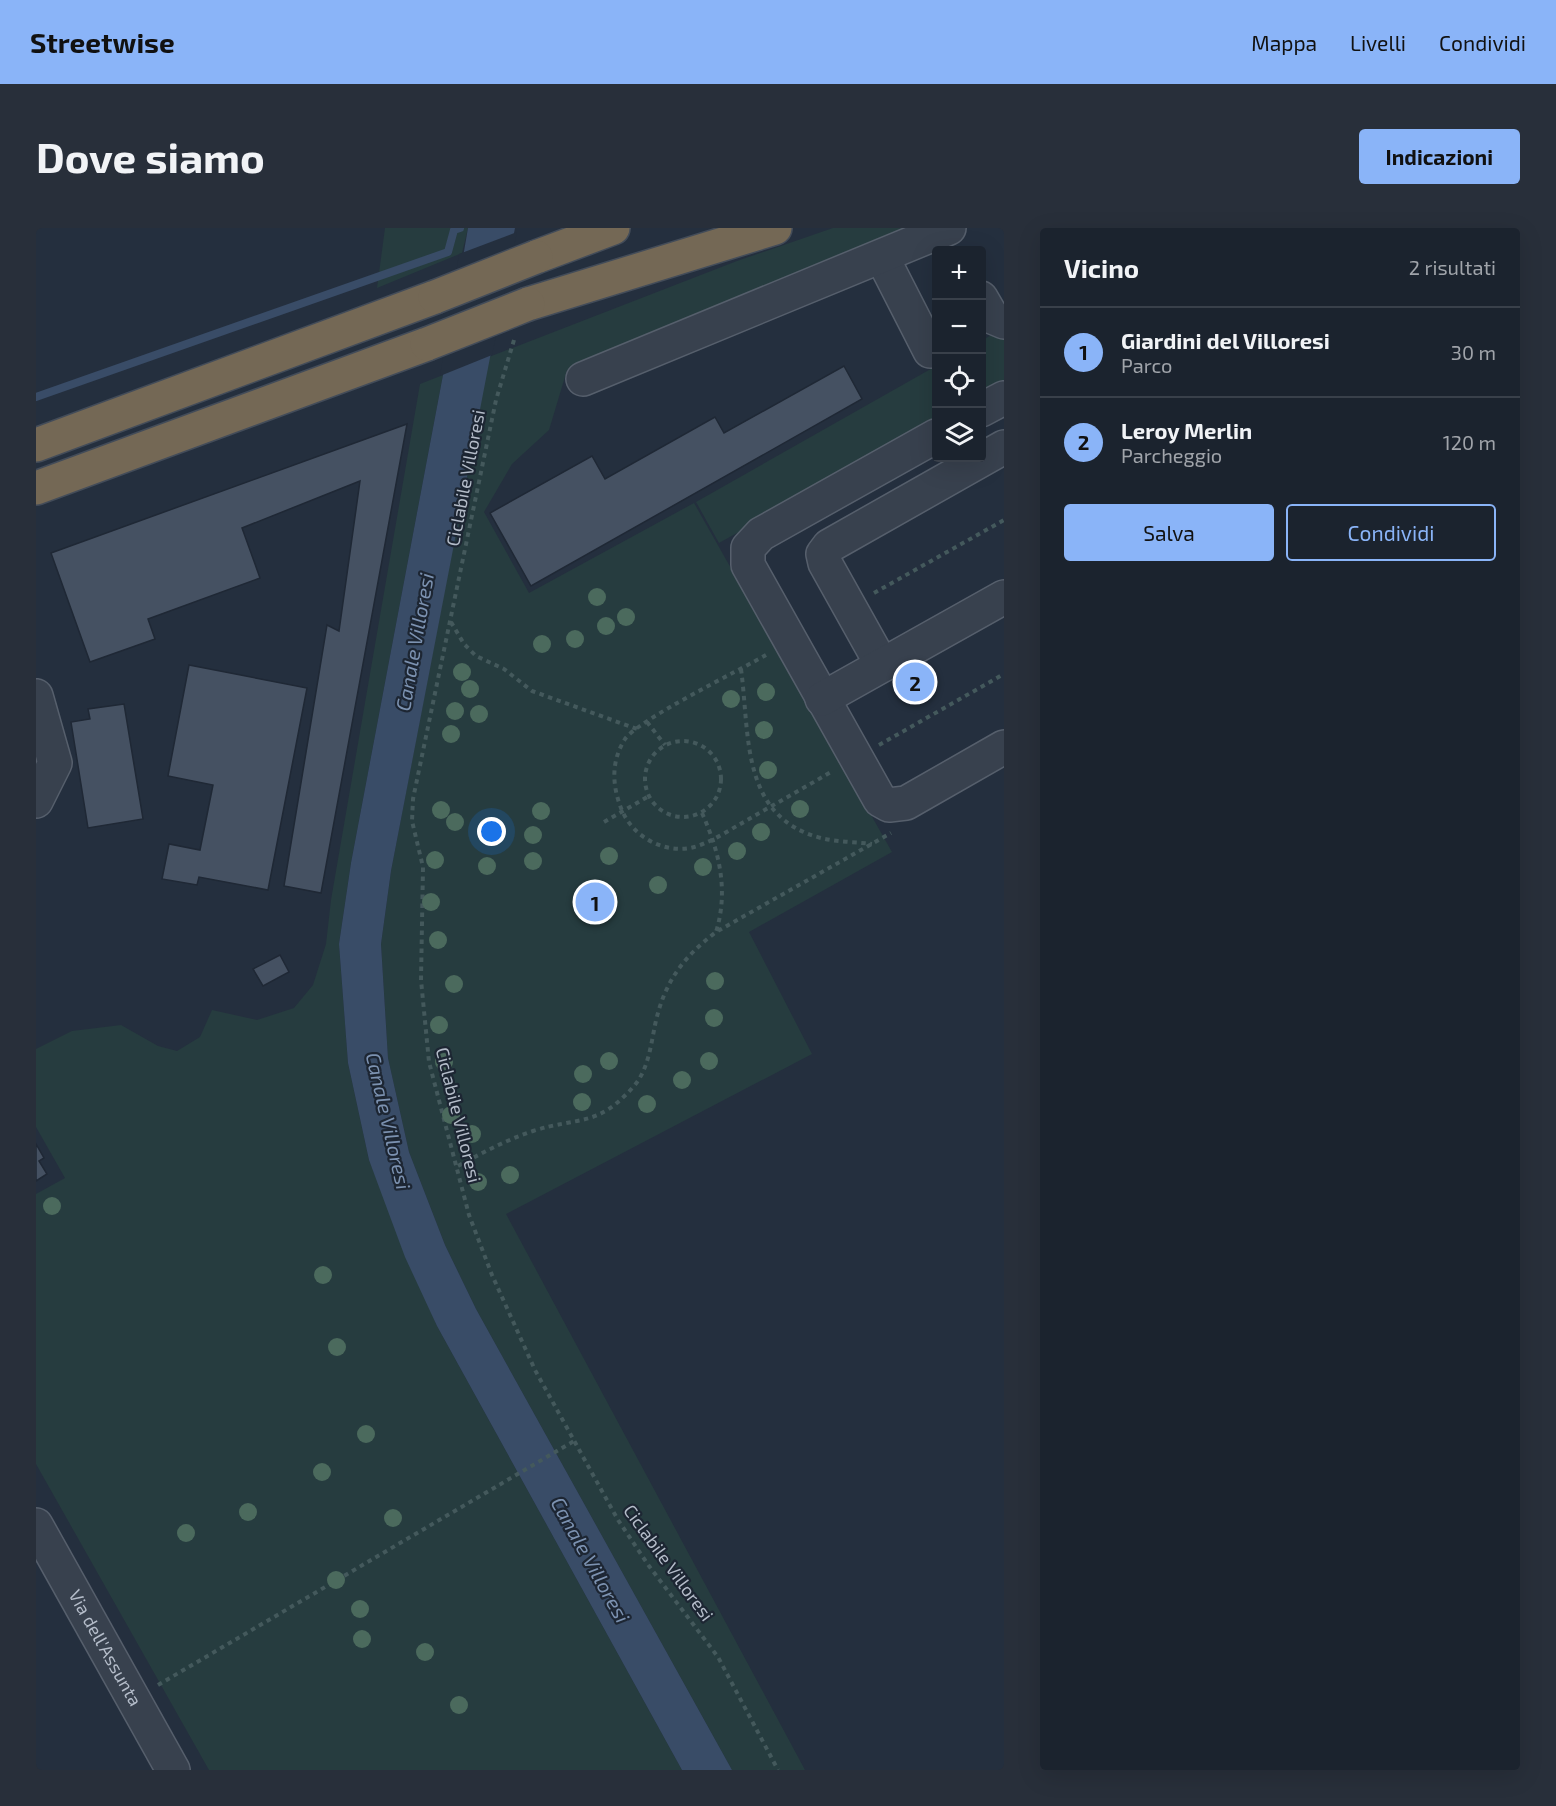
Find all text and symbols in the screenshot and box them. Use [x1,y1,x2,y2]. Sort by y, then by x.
text: Streetwise [30,25,175,59]
text: Mappa [1251,30,1317,55]
text: Livelli [1350,30,1406,55]
text: Condividi [1439,30,1526,55]
button: Indicazioni [1359,129,1520,184]
text: Dove siamo [36,131,265,181]
map controls [932,246,986,462]
button: + [932,246,986,300]
text: Vicino [1064,252,1139,283]
text: 2 risultati [1409,255,1496,279]
button: − [932,300,986,354]
text: Giardini del Villoresi [1121,327,1330,353]
text: 1 [1079,340,1088,364]
text: 30 m [1451,340,1496,364]
text: Parco [1121,353,1172,377]
button: locate [932,354,986,408]
street label: Ciclabile Villoresi [441,408,489,548]
button: layers [932,408,986,462]
text: Leroy Merlin [1121,417,1252,443]
text: 2 [1078,430,1089,454]
text: 120 m [1443,430,1496,454]
text: Parcheggio [1121,443,1222,467]
button: Salva [1064,504,1274,561]
button: Condividi [1286,504,1496,561]
water label: Canale Villoresi [390,571,438,713]
pin: 2 [896,660,934,704]
your location [477,817,506,846]
pin: 1 [576,880,614,924]
street label: Ciclabile Villoresi [432,1045,486,1185]
water label: Canale Villoresi [362,1050,416,1192]
water label: Canale Villoresi [546,1493,635,1627]
street label: Ciclabile Villoresi [619,1500,718,1625]
street label: Via dell'Assunta [64,1586,147,1710]

